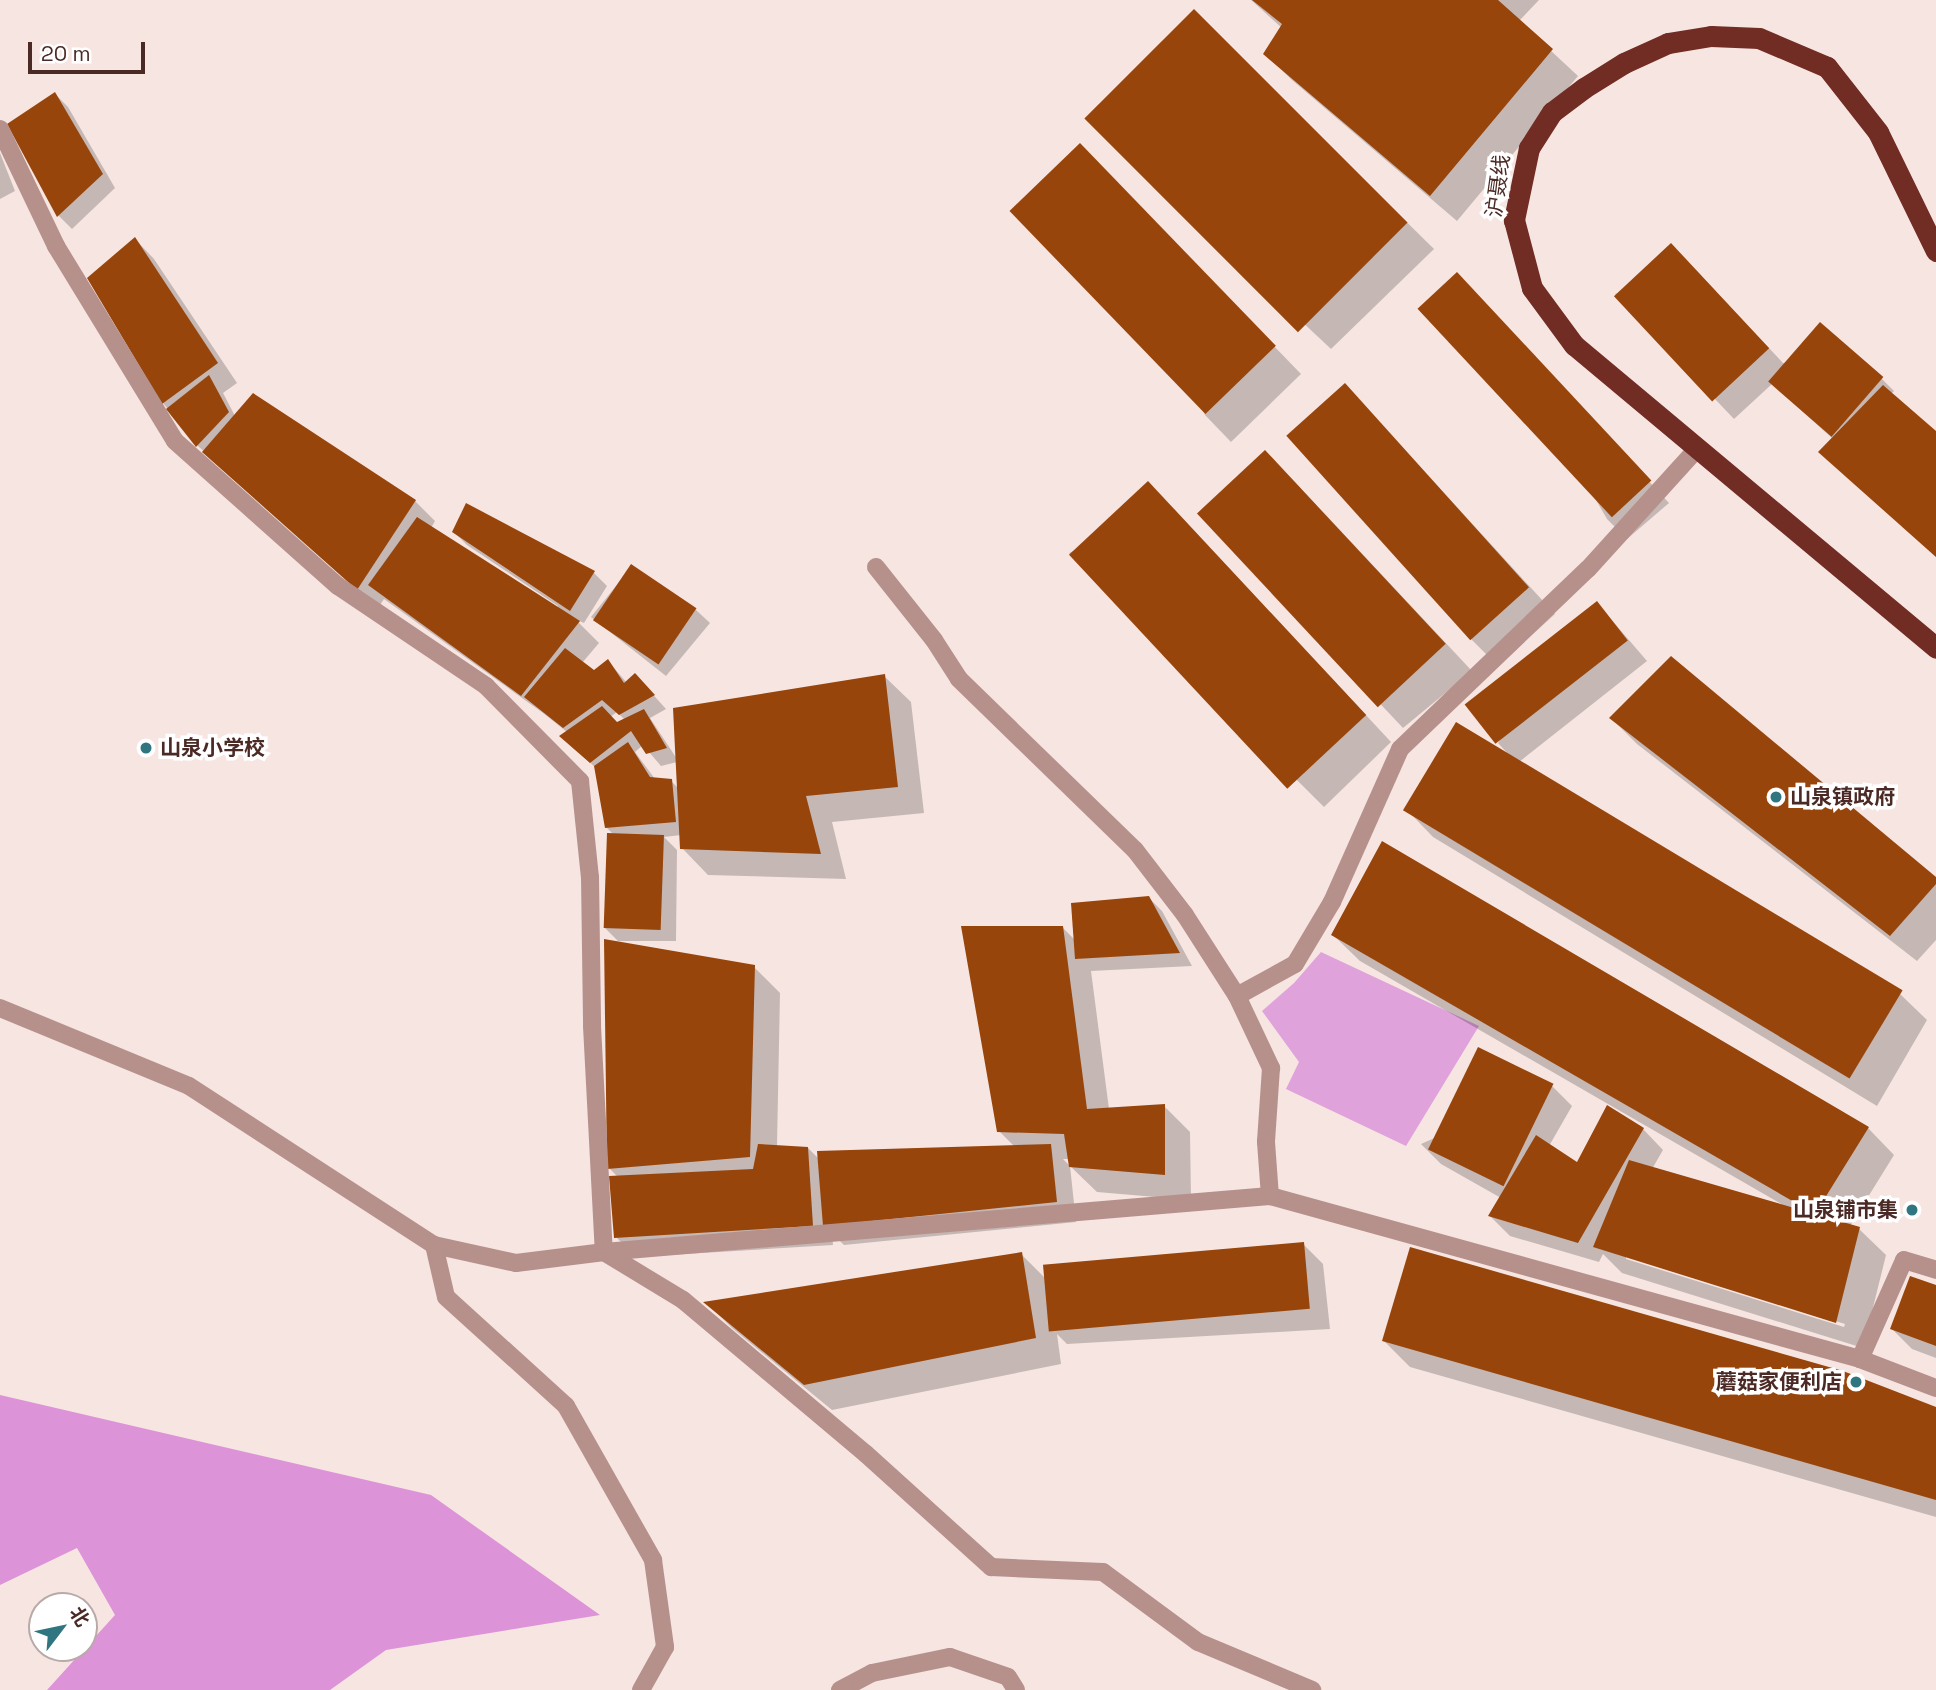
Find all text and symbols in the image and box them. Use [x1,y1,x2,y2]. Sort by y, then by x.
scale bar [32,28,149,72]
text: 20 m [41,40,91,67]
street label: 沪聂线 [1481,153,1515,219]
place label: 山泉小学校 [160,735,265,761]
marker: 山泉小学校 [138,740,154,756]
place label: 山泉镇政府 [1790,784,1895,810]
marker: 山泉镇政府 [1768,789,1784,805]
place label: 山泉铺市集 [1793,1197,1898,1223]
marker: 山泉铺市集 [1904,1202,1920,1218]
place label: 蘑菇家便利店 [1716,1369,1842,1395]
marker: 蘑菇家便利店 [1848,1374,1864,1390]
north arrow [28,1592,98,1662]
text: 北 [64,1602,95,1631]

